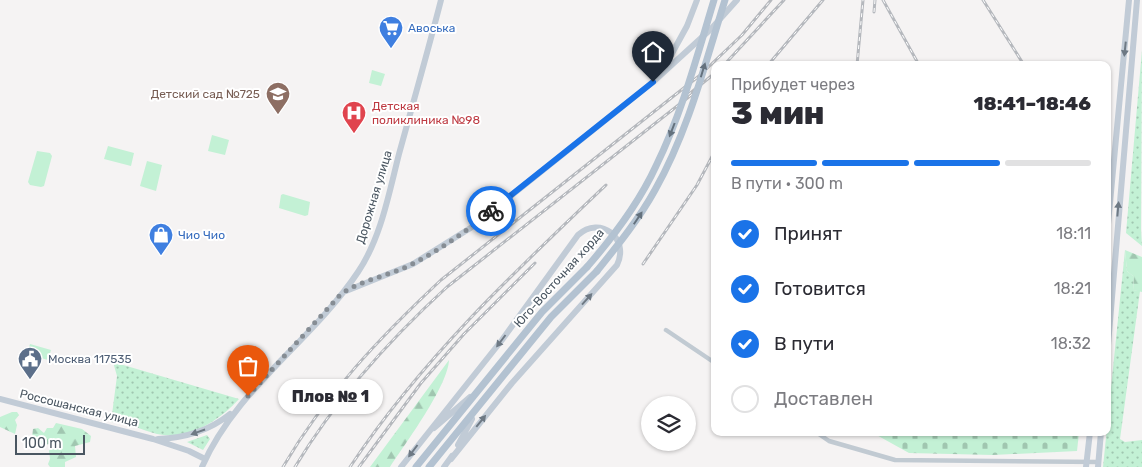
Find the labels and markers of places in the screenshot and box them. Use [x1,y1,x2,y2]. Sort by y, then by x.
supermarket icon: Авоська [378,15,404,49]
place label: Авоська [408,21,455,35]
pin [632,31,674,82]
school or university icon: Детский сад №725 [265,81,291,115]
place label: Детский сад №725 [151,87,260,101]
place label: Детская поликлиника №98 [372,99,480,127]
hospital icon: Детская поликлиника №98 [341,100,367,134]
shop icon: Чио Чио [148,222,174,256]
place label: Чио Чио [178,228,225,242]
pin [227,345,269,396]
public building icon: Москва 117535 [17,346,43,380]
place label: Москва 117535 [48,352,132,366]
callout: Плов № 1 [278,378,383,414]

